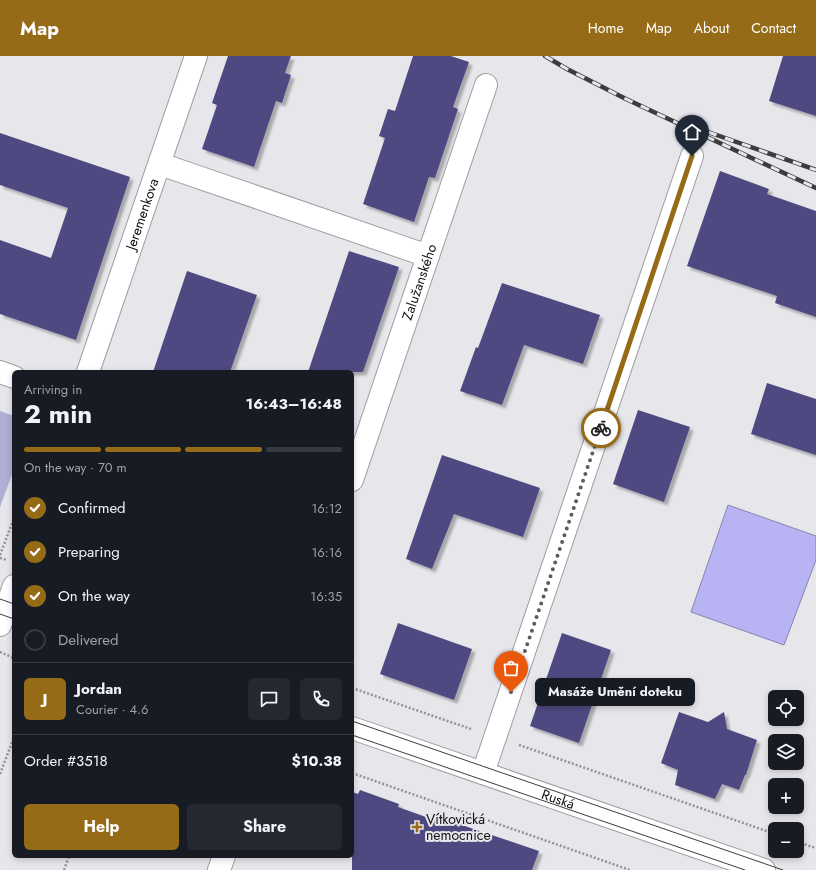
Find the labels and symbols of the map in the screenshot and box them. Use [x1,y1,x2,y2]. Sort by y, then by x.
pin [675,115,709,156]
street label: Jeremenkova [120,176,163,254]
street label: Zalužanského [397,241,441,323]
courier [581,408,621,448]
pin [494,651,528,692]
callout: Masáže Umění doteku [535,678,695,706]
street label: Ruská [539,784,577,814]
place label: Vítkovická nemocnice [426,809,491,845]
marker: Vítkovická nemocnice [411,821,423,833]

